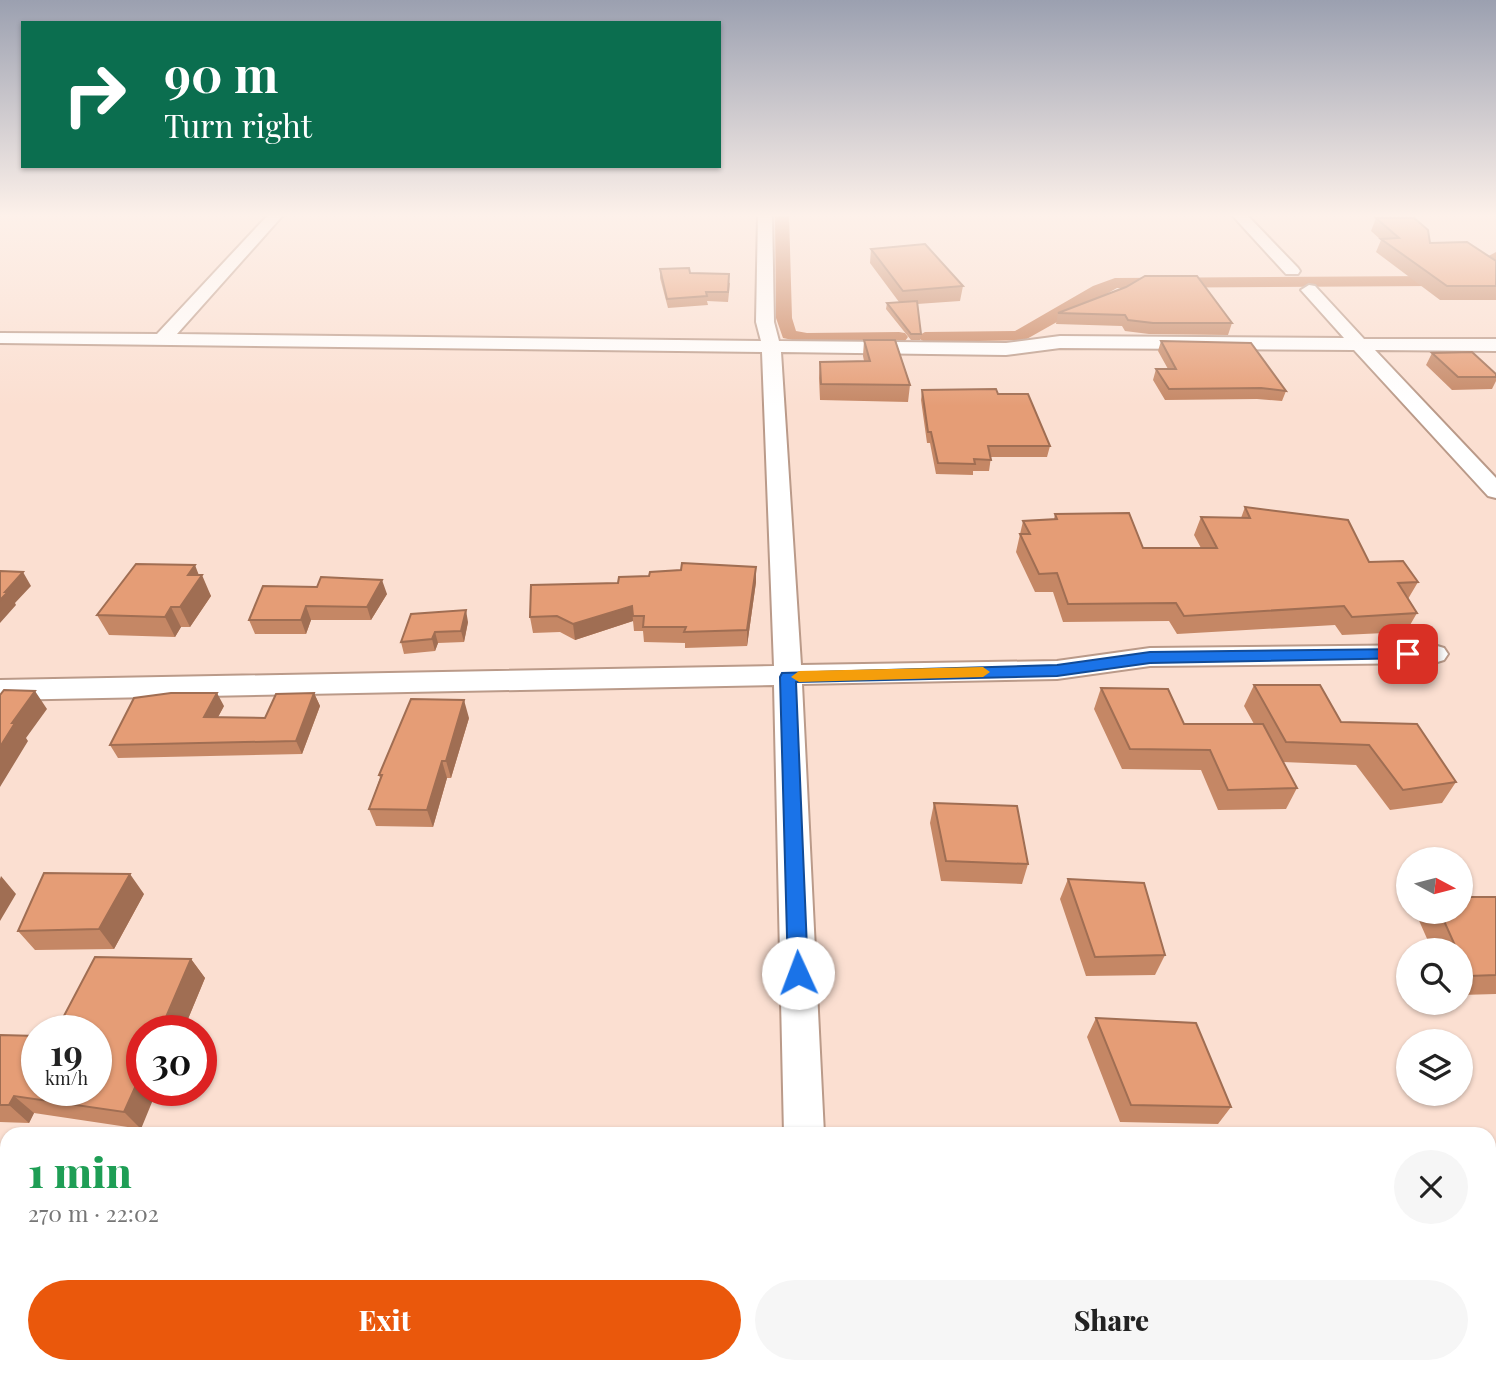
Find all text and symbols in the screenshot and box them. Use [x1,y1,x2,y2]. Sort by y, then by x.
text: 90 m [164,40,278,105]
icon: right [49,49,140,140]
text: Turn right [164,103,312,146]
pin [1378,624,1438,684]
icon: arrive [1389,635,1427,673]
north arrow [1396,847,1474,924]
map controls [1396,847,1473,1106]
position arrow [761,936,835,1010]
button: search [1396,938,1473,1015]
speed limit sign: 30 [126,1015,217,1106]
text: 19 [50,1028,83,1075]
button: layers [1396,1029,1473,1106]
text: km/h [45,1066,88,1090]
text: 1 min [28,1143,132,1199]
button: close [1394,1150,1468,1224]
text: 270 m · 22:02 [28,1197,159,1228]
button: Exit [28,1280,741,1360]
button: Share [755,1280,1468,1360]

